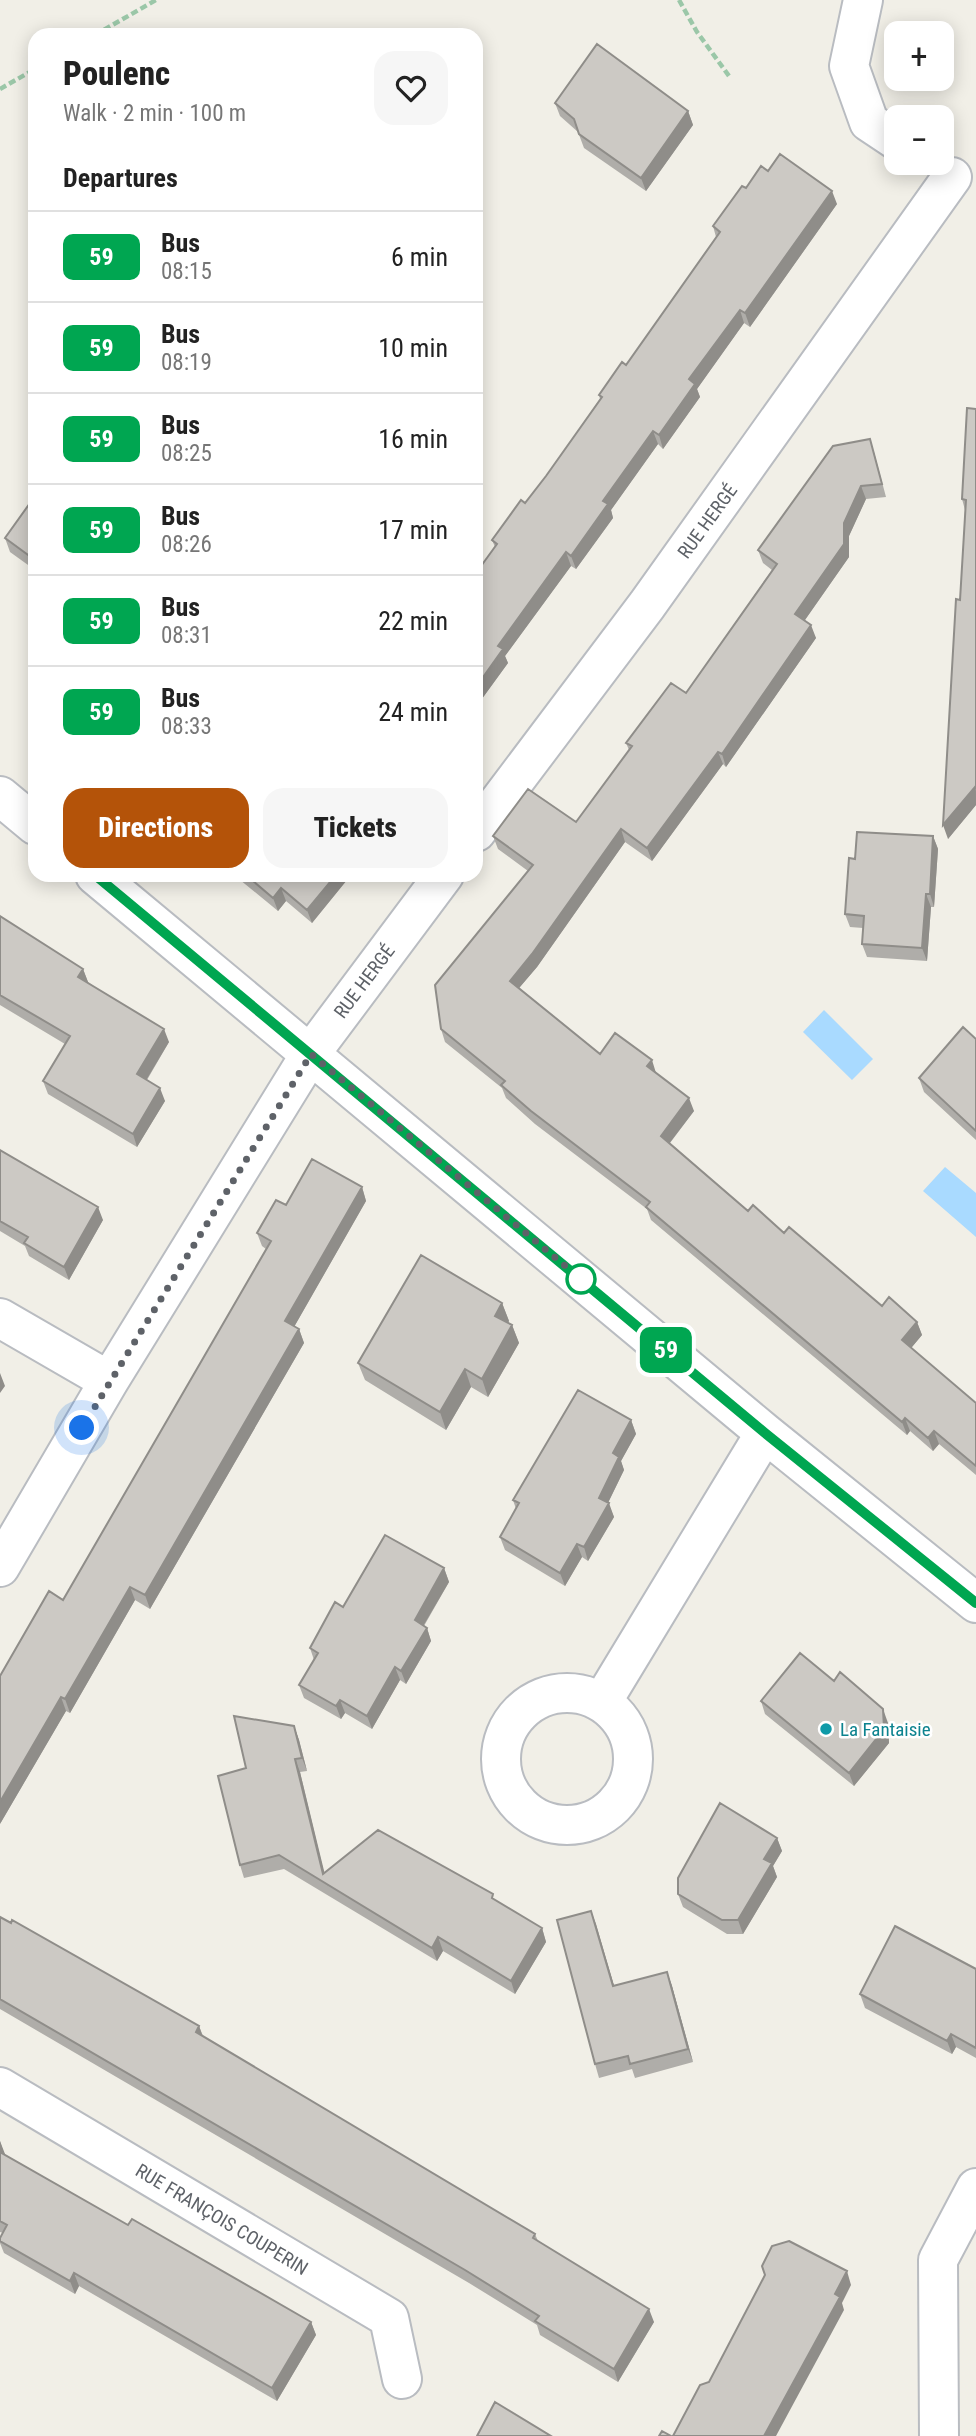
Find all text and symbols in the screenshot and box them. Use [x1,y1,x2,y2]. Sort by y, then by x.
map controls [884,21,954,175]
button: + [884,21,954,91]
button: heart [374,51,448,125]
text: Poulenc [63,54,170,93]
text: Walk · 2 min · 100 m [63,100,246,127]
button: − [884,105,954,175]
text: Departures [63,163,178,193]
text: Bus [161,228,200,258]
text: 6 min [391,242,448,272]
text: 59 [89,243,114,271]
text: 08:15 [161,258,212,285]
text: Bus [161,319,200,349]
text: 10 min [378,333,448,363]
text: 59 [89,334,114,362]
text: 08:19 [161,349,212,376]
text: Bus [161,410,200,440]
text: 16 min [378,424,448,454]
text: 59 [89,425,114,453]
text: 08:25 [161,440,212,467]
street label: RUE HERGÉ [673,480,742,563]
text: Bus [161,501,200,531]
text: 17 min [378,515,448,545]
text: 59 [89,516,114,544]
text: 08:26 [161,531,212,558]
text: Bus [161,592,200,622]
text: 22 min [378,606,448,636]
text: 59 [89,607,114,635]
text: 08:31 [161,622,212,649]
text: Bus [161,683,200,713]
text: 24 min [378,697,448,727]
text: 59 [89,698,114,726]
text: 08:33 [161,713,212,740]
button: Directions [63,788,249,868]
button: Tickets [263,788,448,868]
street label: RUE HERGÉ [329,940,400,1023]
unlabelled marker [566,1264,596,1294]
line badge: 59 [634,1327,698,1373]
text: 59 [654,1336,678,1364]
your location [64,1410,99,1445]
place label: La Fantaisie [840,1718,931,1741]
marker: La Fantaisie [818,1721,834,1737]
street label: RUE FRANÇOIS COUPERIN [131,2159,312,2280]

